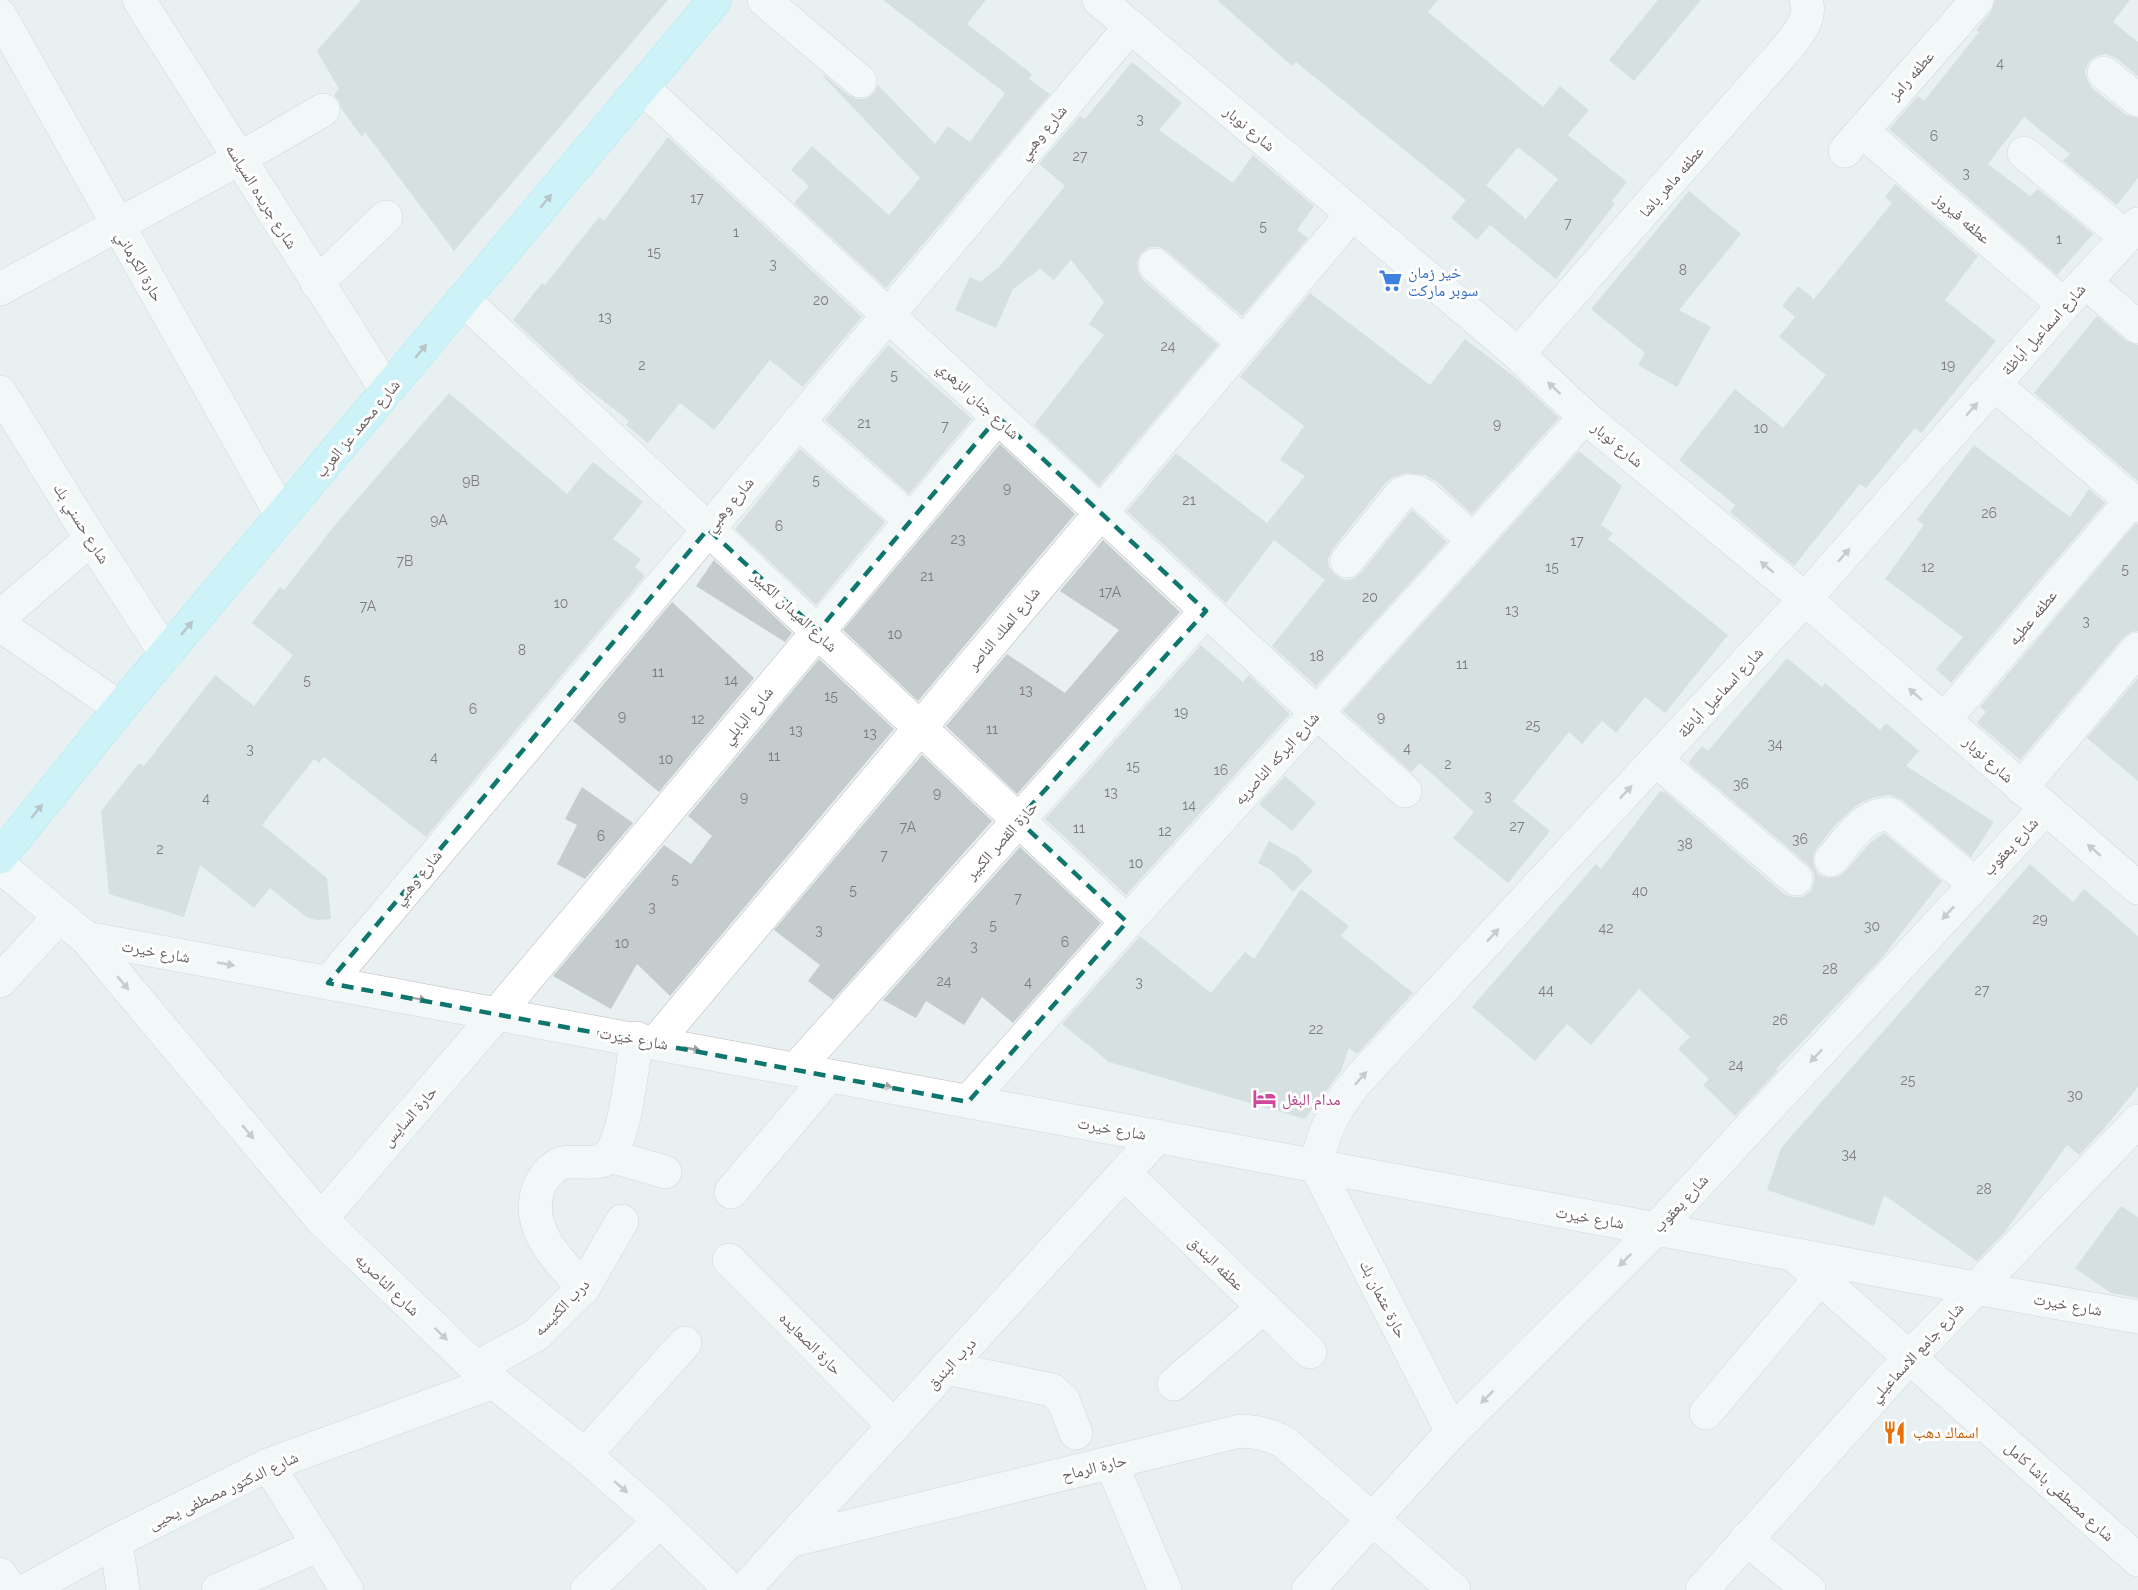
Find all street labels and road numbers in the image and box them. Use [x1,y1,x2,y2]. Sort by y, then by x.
street label: عطفه رامز [1884,47,1938,105]
street label: شارع وهبي [1014,101,1073,166]
street label: شارع نوبار [1219,101,1279,156]
street label: شارع جريده السياسه [221,140,301,253]
street label: عطفه ماهر باشا [1635,142,1708,221]
street label: عطفه فيروز [1930,188,1995,248]
street label: حارة الكرماني [109,227,167,307]
street label: شارع اسماعيل أباظة [1997,280,2090,380]
street label: شارع جنان الزهري [932,358,1024,445]
street label: شارع محمد عز العرب [311,375,405,482]
street label: شارع نوبار [1587,417,1647,472]
street label: شارع وهبي [701,473,760,538]
street label: شارع حسني بك [47,480,114,569]
street label: شارع الميدان الكبير [746,566,841,657]
street label: شارع الملك الناصر [962,583,1045,675]
street label: عطفه عطيه [2004,586,2061,649]
street label: شارع اسماعيل أباظة [1674,643,1768,742]
street label: شارع البابلي [718,683,779,750]
street label: شارع البركه الناصريه [1230,708,1324,809]
street label: شارع نوبار [1958,731,2018,788]
street label: حارة القصر الكبير [961,797,1042,884]
street label: شارع يعقوب [1979,813,2043,880]
street label: شارع وهبي [389,846,448,911]
street label: شارع خيرت [120,936,192,968]
street label: شارع خيرت [598,1023,670,1055]
street label: حارة السايس [378,1082,442,1151]
street label: شارع خيرت [1076,1113,1148,1145]
street label: شارع يعقوب [1649,1170,1713,1237]
street label: شارع خيرت [1554,1202,1626,1234]
street label: عطفه البندق [1184,1232,1248,1295]
street label: شارع الناصريه [351,1249,424,1320]
street label: حارة عثمان بك [1355,1257,1411,1342]
street label: درب الكنيسه [529,1275,593,1340]
street label: شارع خيرت [2032,1289,2104,1321]
street label: شارع جامع الاسماعيلي [1865,1298,1970,1408]
street label: حارة الصعايده [775,1308,846,1379]
street label: درب البندق [923,1334,981,1394]
street label: شارع مصطفى باشا كامل [2001,1437,2118,1546]
street label: شارع الدكتور مصطفى يحيى [145,1447,302,1534]
street label: حارة الرماح [1060,1450,1129,1486]

